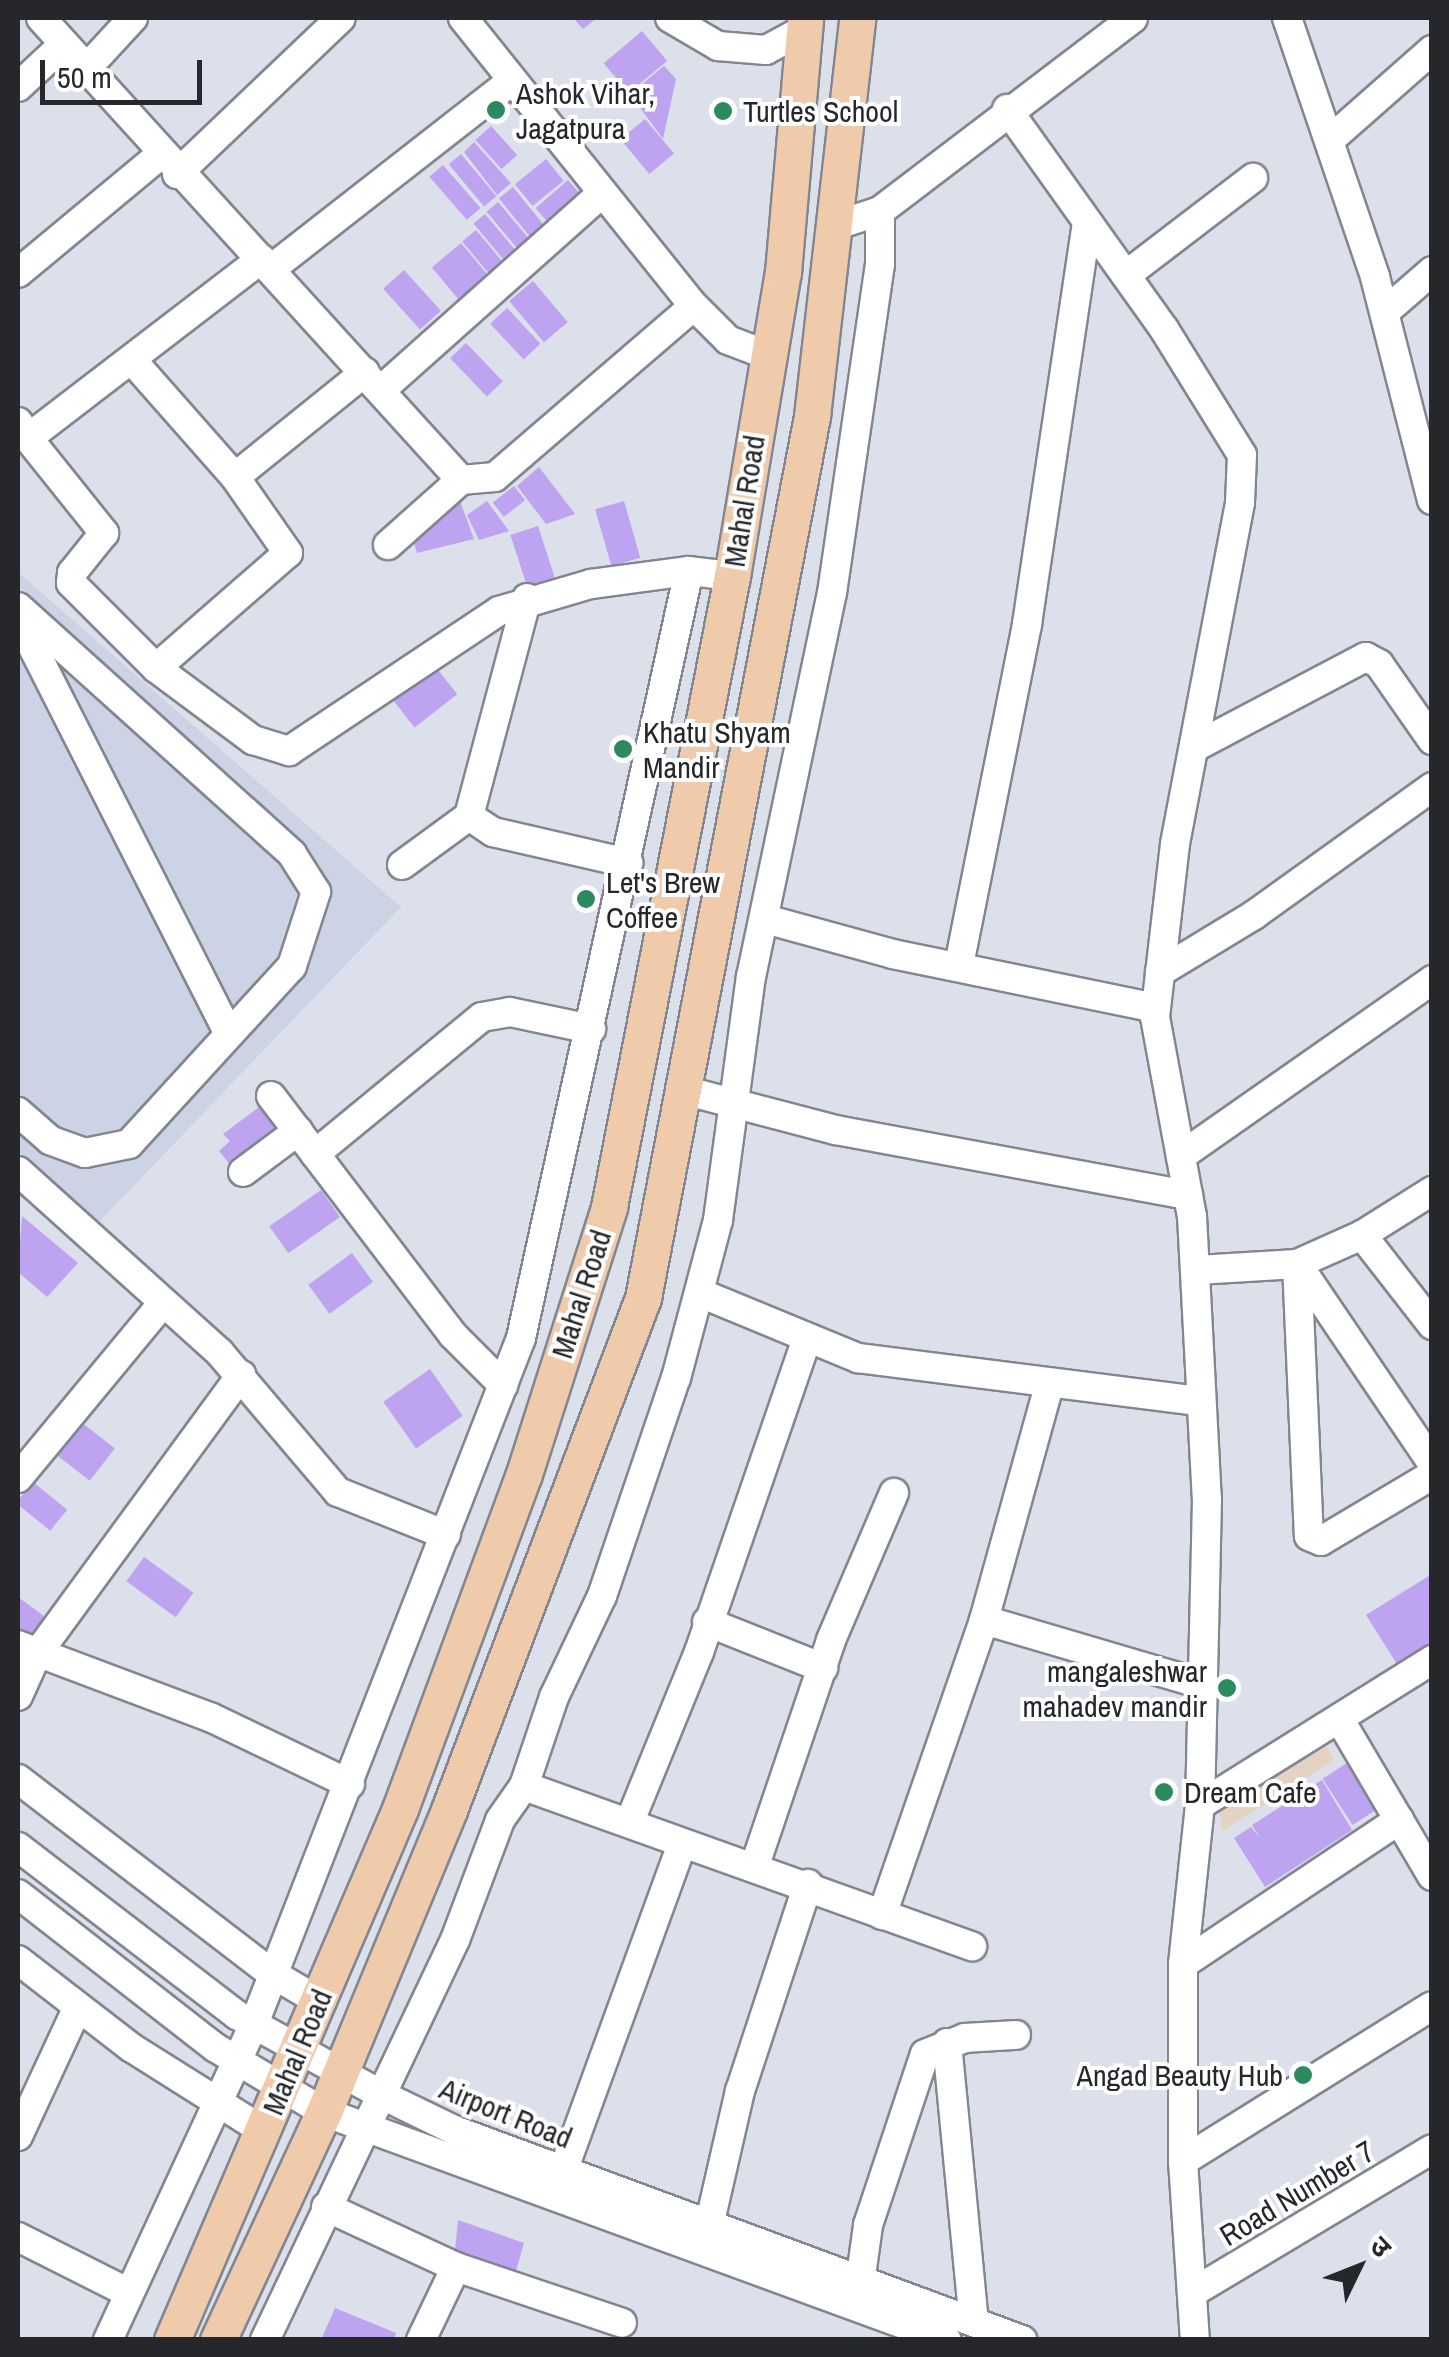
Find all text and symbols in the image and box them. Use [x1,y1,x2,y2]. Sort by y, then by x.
scale bar [45,40,208,102]
text: 50 m [57,57,112,97]
place label: Ashok Vihar, Jagatpura [516,75,655,146]
place label: Turtles School [743,93,898,129]
marker: Ashok Vihar, Jagatpura [485,99,507,121]
marker: Turtles School [712,100,734,122]
street label: Mahal Road [716,433,772,569]
place label: Khatu Shyam Mandir [643,714,791,784]
marker: Khatu Shyam Mandir [612,738,634,760]
place label: Let's Brew Coffee [606,864,720,934]
marker: Let's Brew Coffee [575,888,597,910]
street label: Mahal Road [543,1225,619,1363]
place label: mangaleshwar mahadev mandir [1022,1653,1207,1724]
marker: mangaleshwar mahadev mandir [1216,1677,1238,1699]
place label: Dream Cafe [1184,1774,1317,1810]
marker: Dream Cafe [1153,1781,1175,1803]
street label: Mahal Road [255,1984,339,2120]
place label: Angad Beauty Hub [1076,2057,1283,2093]
marker: Angad Beauty Hub [1292,2064,1314,2086]
street label: Airport Road [435,2070,577,2156]
street label: Road Number 7 [1213,2133,1381,2253]
north arrow [1309,2217,1409,2317]
text: उ [1361,2228,1400,2265]

